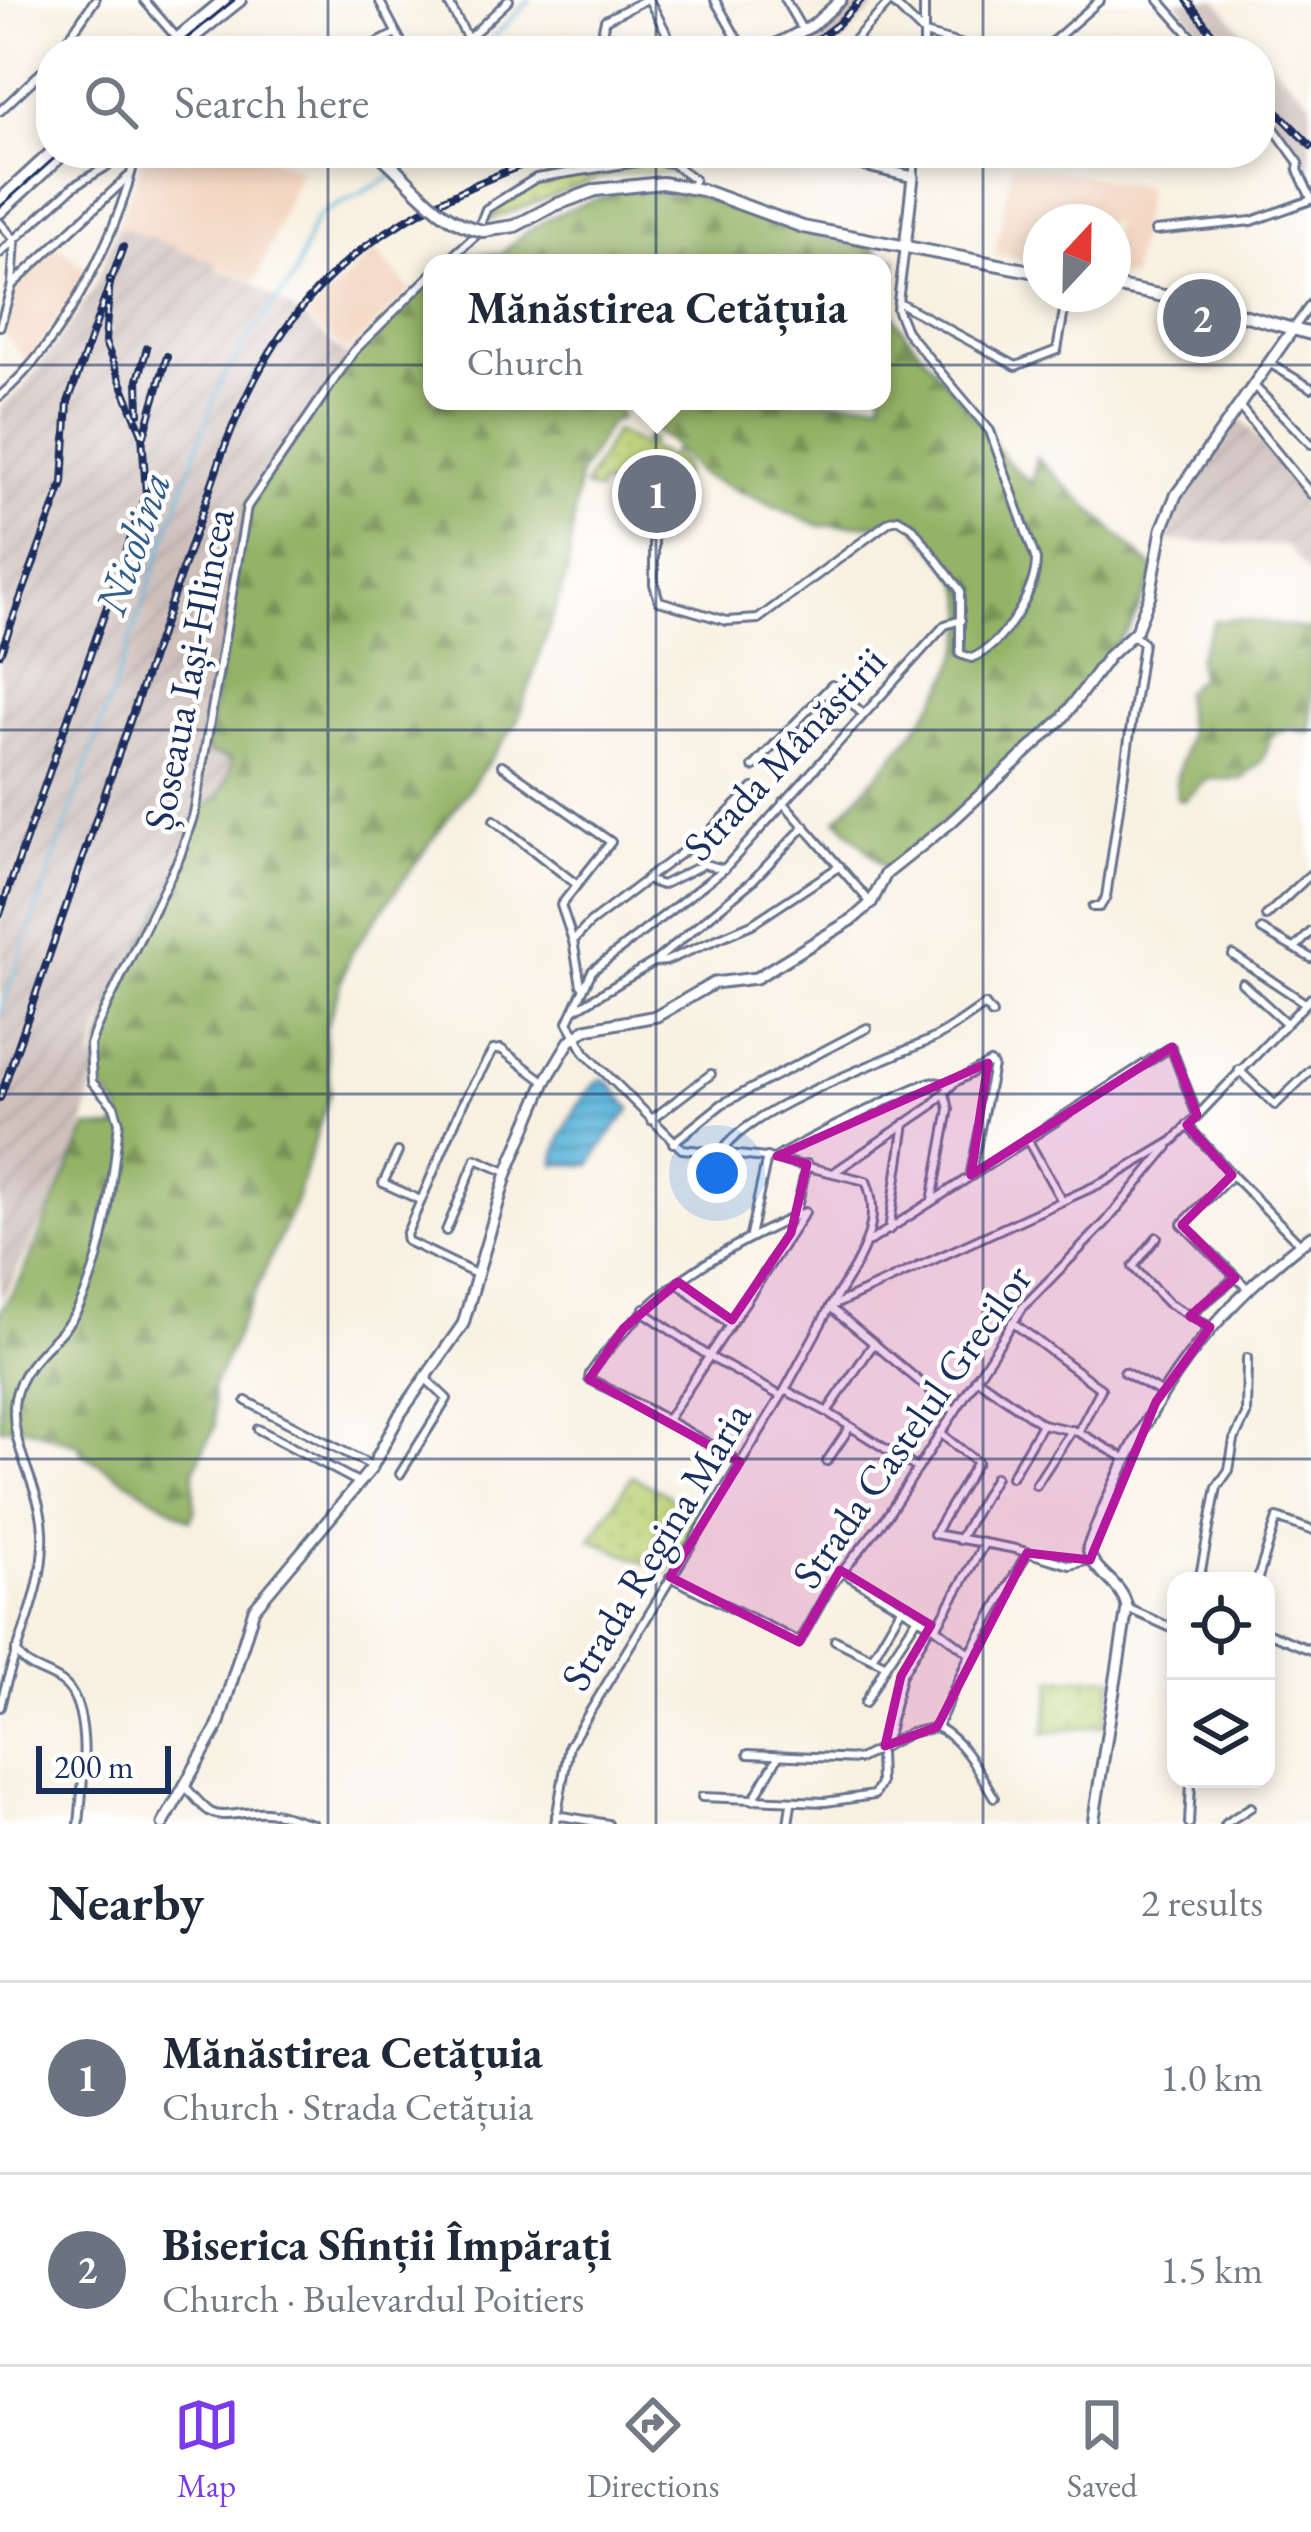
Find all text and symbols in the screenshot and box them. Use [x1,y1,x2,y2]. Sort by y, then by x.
search box [36,36,1275,168]
icon: search [78,69,144,135]
text: Search here [174,73,369,131]
north arrow [1023,204,1131,312]
popup [423,254,891,410]
pin: 2 [1163,273,1241,363]
text: Mănăstirea Cetățuia [467,278,847,336]
text: Church [467,336,584,387]
pin: 1 [618,449,696,539]
water label: Nicolina [80,464,183,623]
street label: Șoseaua Iași-Hlincea [130,503,247,835]
street label: Strada Mânăstirii [671,634,898,872]
your location [687,1143,747,1203]
street label: Strada Castelul Grecilor [779,1254,1044,1599]
street label: Strada Regina Maria [548,1392,763,1701]
map controls [1167,1572,1275,1788]
button: locate [1167,1572,1275,1680]
button: layers [1167,1680,1275,1788]
scale bar [36,1740,171,1793]
text: 200 m [54,1745,134,1788]
text: Nearby [48,1869,204,1935]
text: 2 results [1141,1877,1263,1928]
text: Mănăstirea Cetățuia [162,2023,543,2081]
text: 1 [77,2052,97,2103]
text: 1.0 km [1160,2052,1263,2103]
text: Church · Strada Cetățuia [162,2081,533,2132]
text: Biserica Sfinții Împărați [162,2215,612,2273]
text: 2 [77,2244,97,2295]
text: 1.5 km [1160,2244,1263,2295]
text: Church · Bulevardul Poitiers [162,2273,584,2324]
tab: Map [174,2392,240,2507]
tab: Directions [587,2392,720,2507]
tab: Saved [1067,2392,1137,2507]

